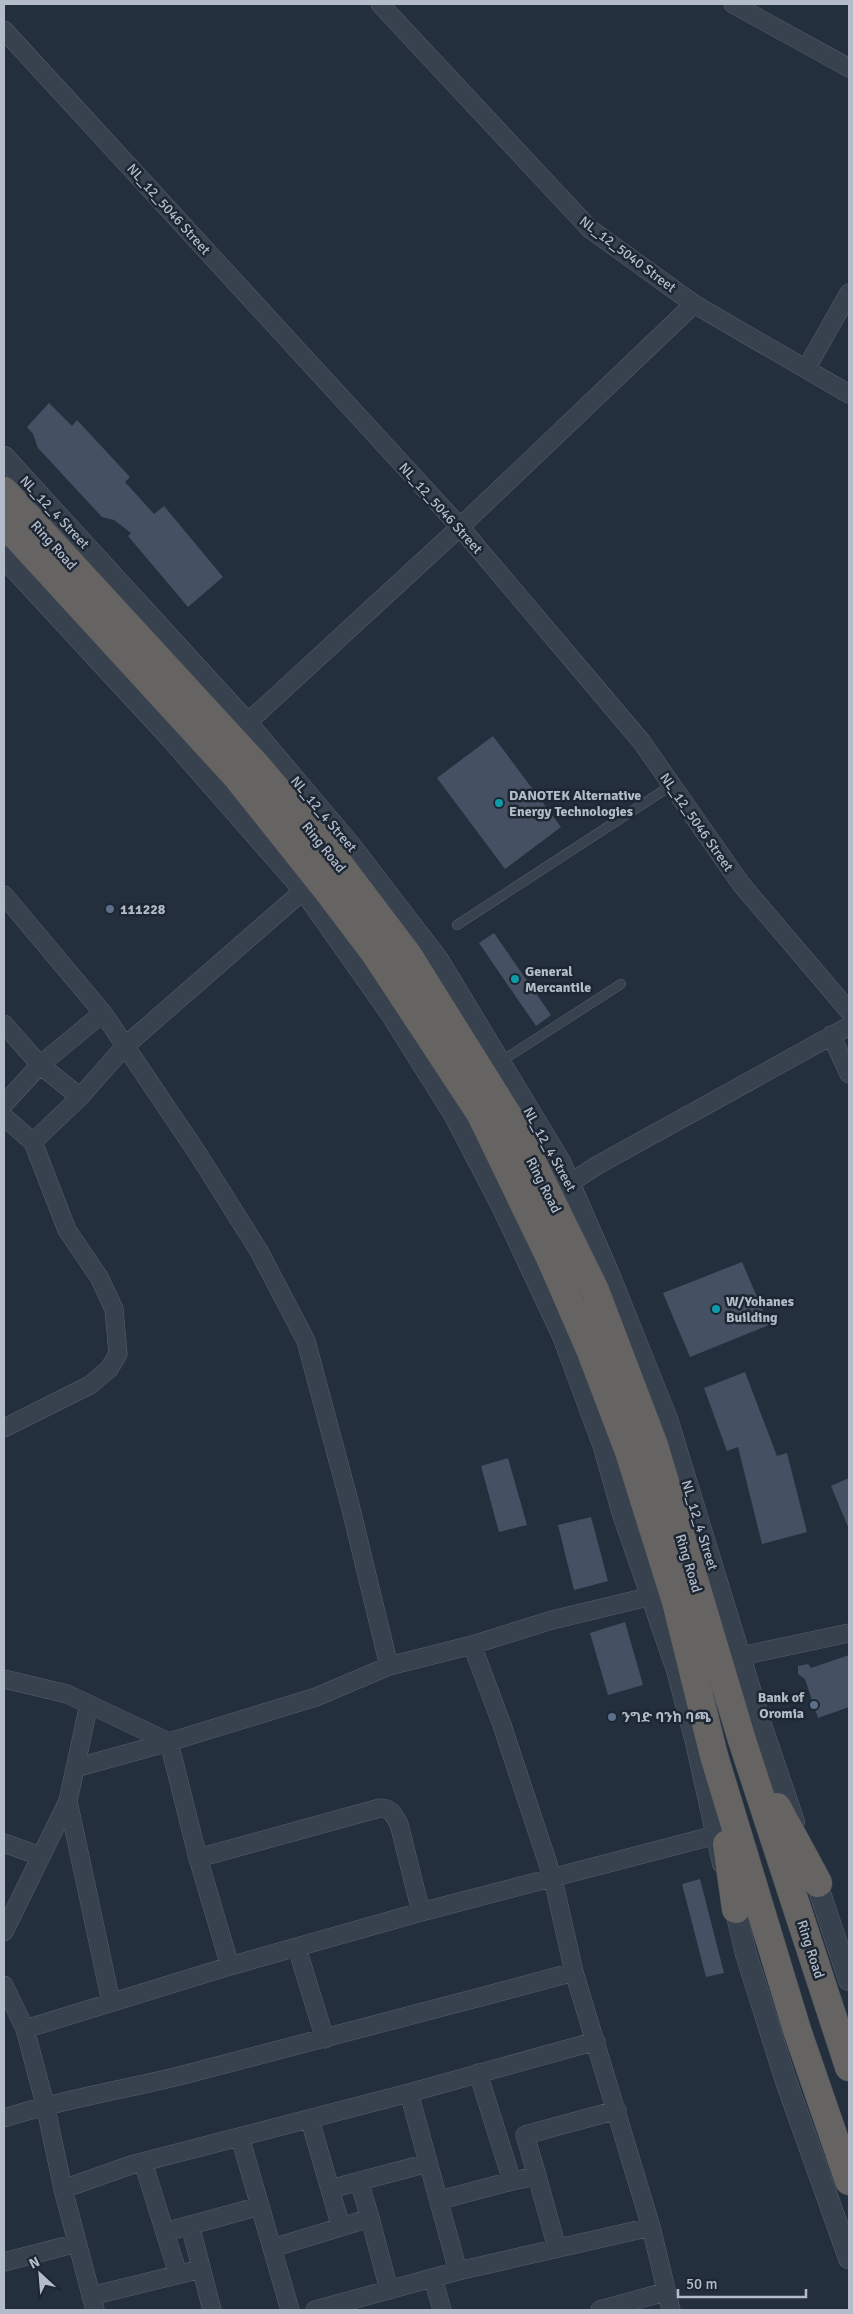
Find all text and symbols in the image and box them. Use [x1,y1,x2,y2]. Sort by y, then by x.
street label: NL_12_5046 Street [123,160,214,258]
street label: NL_12_5040 Street [576,213,679,296]
street label: NL_12_5046 Street [395,459,486,557]
street label: NL_12_4 Street [16,472,93,552]
street label: Ring Road [27,517,80,573]
street label: NL_12_5046 Street [656,770,737,875]
street label: NL_12_4 Street [287,773,360,856]
place label: DANOTEK Alternative Energy Technologies [509,787,641,820]
marker: DANOTEK Alternative Energy Technologies [493,797,505,809]
street label: Ring Road [298,819,349,876]
place label: 111228 [120,901,166,918]
marker: 111228 [104,903,116,915]
place label: General Mercantile [525,963,591,996]
marker: General Mercantile [509,973,521,985]
street label: NL_12_4 Street [519,1104,580,1194]
street label: Ring Road [522,1155,565,1216]
place label: W/Yohanes Building [726,1293,794,1326]
marker: W/Yohanes Building [710,1303,722,1315]
street label: NL_12_4 Street [678,1478,721,1573]
street label: Ring Road [672,1532,705,1594]
place label: Bank of Oromia [758,1689,805,1722]
marker: Bank of Oromia [808,1699,820,1711]
place label: ንግድ ባንከ ባጫ [622,1709,711,1726]
marker: ንግድ ባንከ ባጫ [606,1711,618,1723]
street label: Ring Road [793,1918,828,1980]
north arrow [15,2249,65,2299]
text: N [26,2253,43,2273]
scale bar [678,2266,806,2298]
text: 50 m [686,2275,717,2293]

